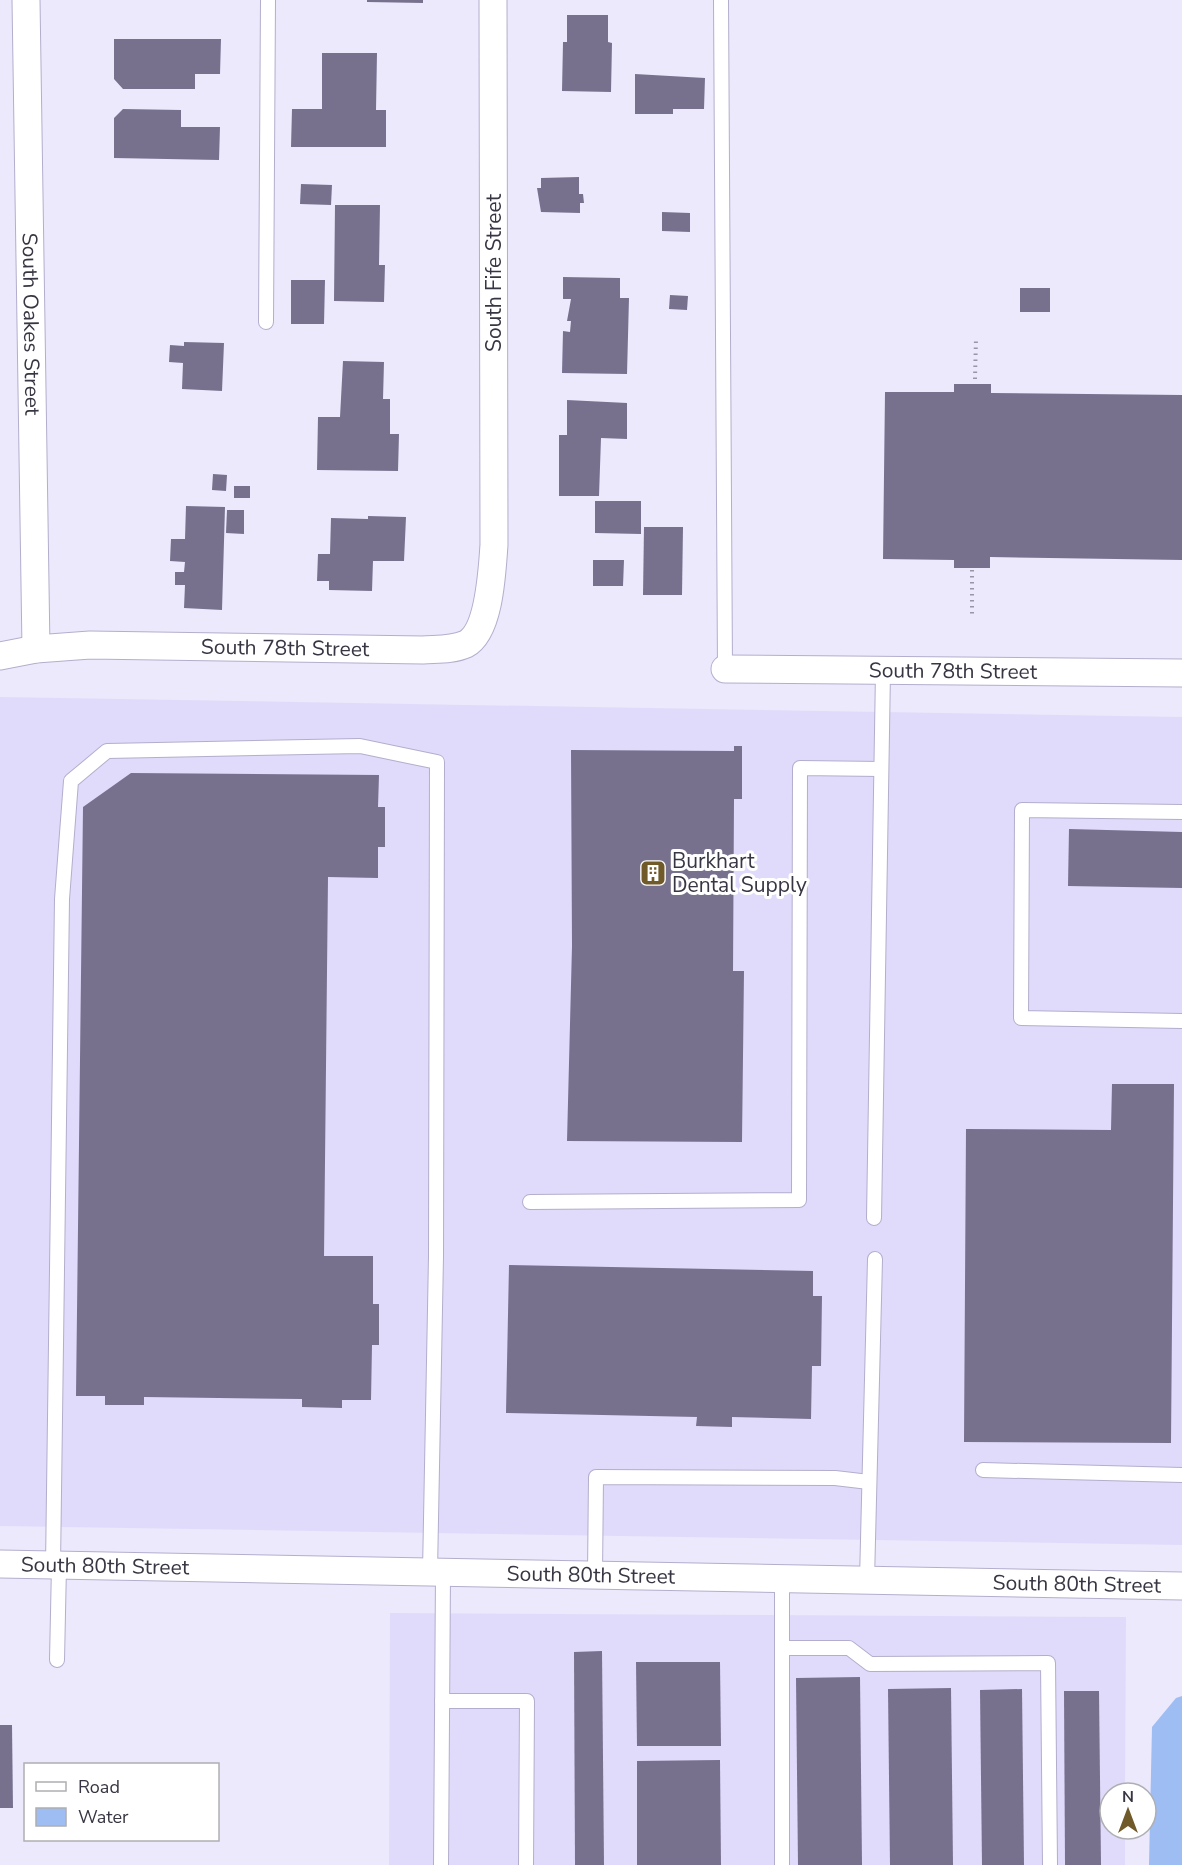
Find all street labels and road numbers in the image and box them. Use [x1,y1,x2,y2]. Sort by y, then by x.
street label: South Fife Street [480,193,508,352]
street label: South Oakes Street [16,232,46,416]
street label: South 78th Street [201,633,370,663]
street label: South 78th Street [869,656,1038,686]
street label: South 80th Street [21,1550,190,1582]
street label: South 80th Street [506,1559,676,1591]
street label: South 80th Street [992,1568,1162,1600]

